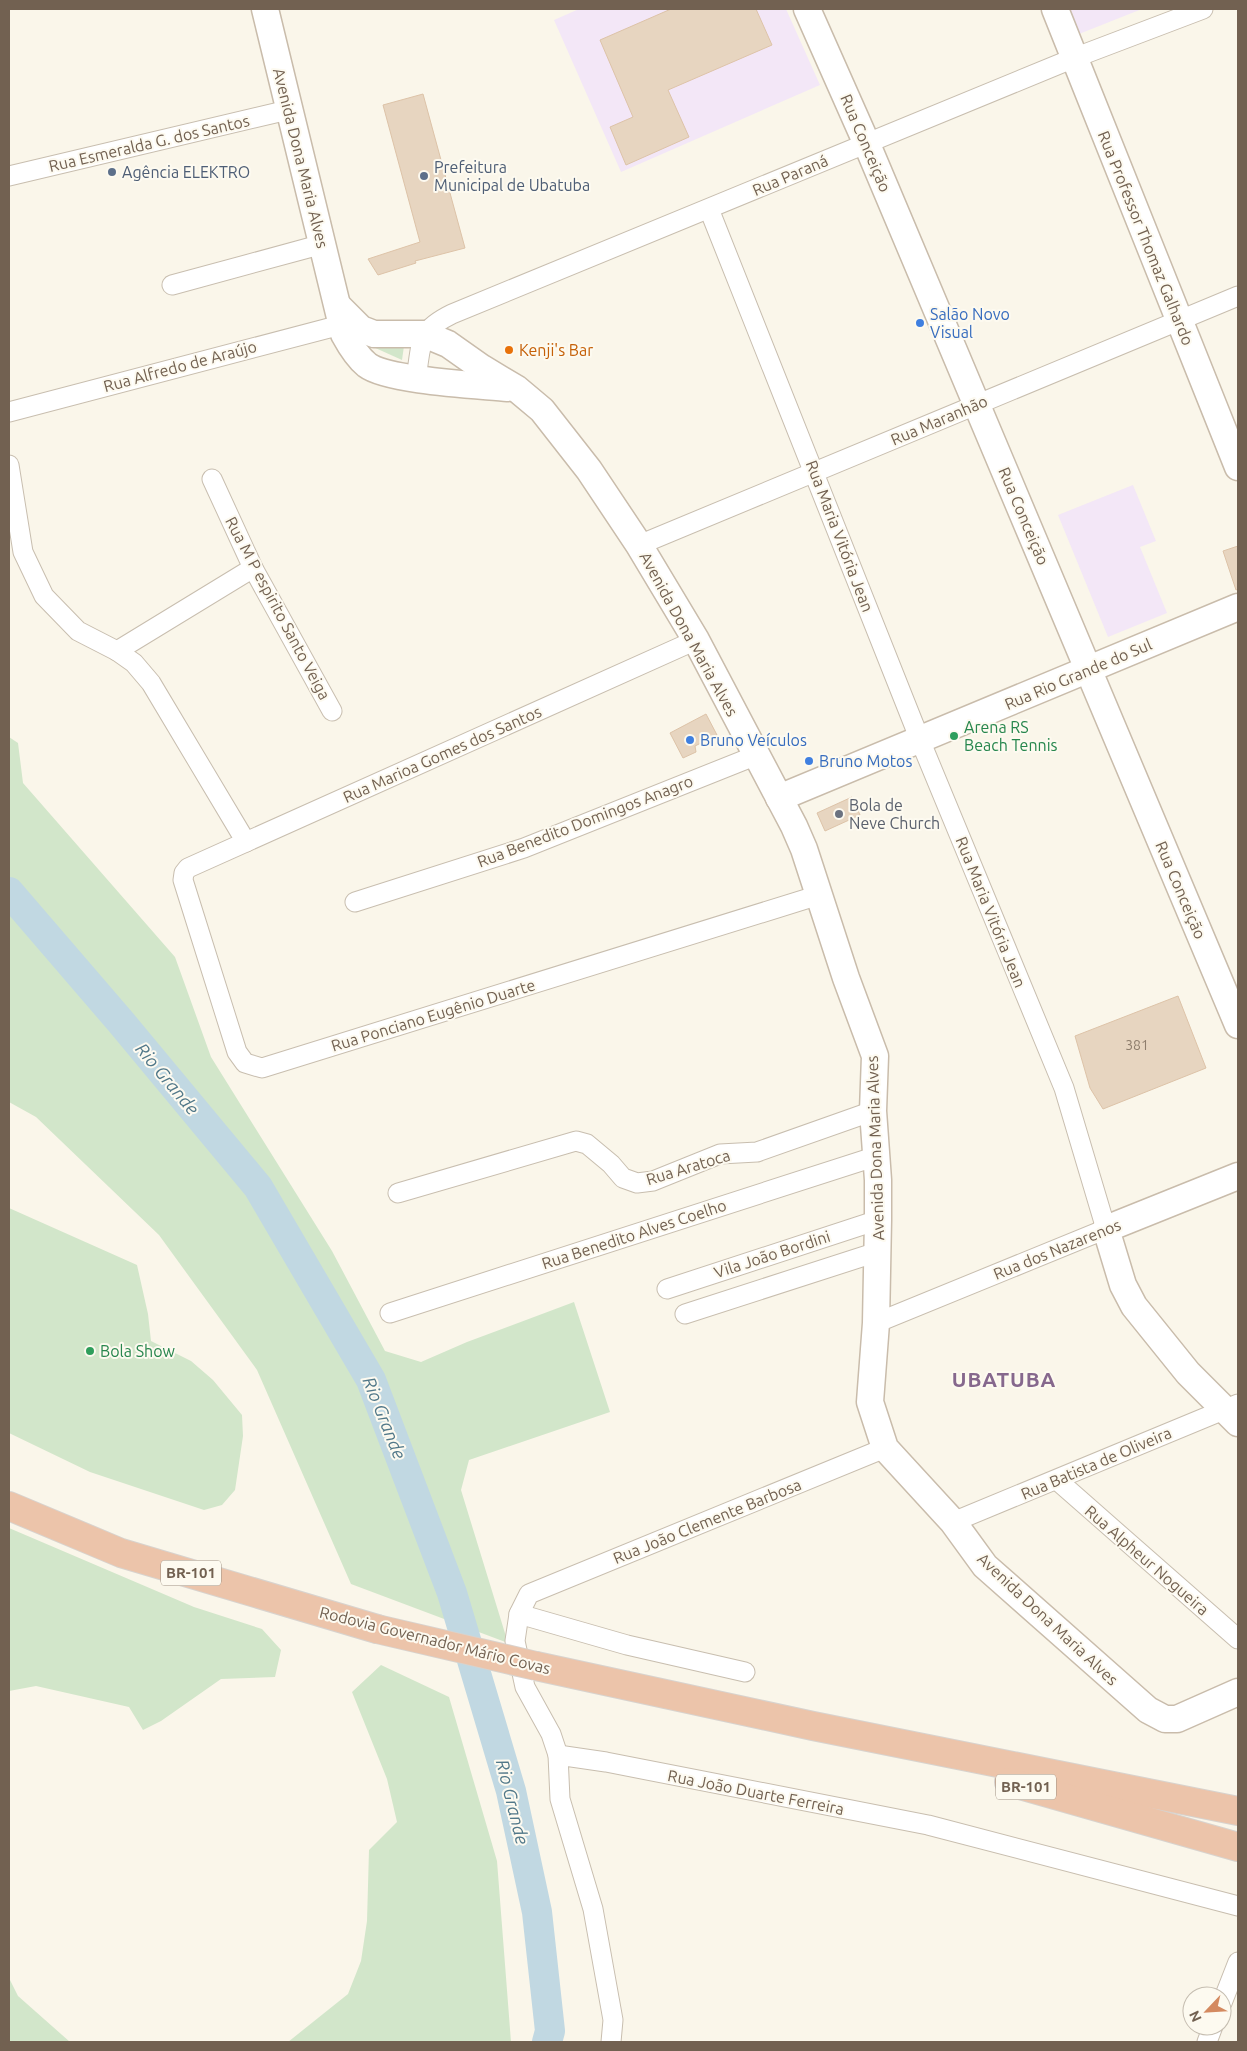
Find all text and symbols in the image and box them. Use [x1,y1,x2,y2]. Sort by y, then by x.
street label: Avenida Dona Maria Alves [270,66,332,250]
street label: Rua Conceição [837,91,895,195]
street label: Rua Esmeralda G. dos Santos [47,111,251,175]
street label: Rua Professor Thomaz Galhardo [1095,128,1197,348]
street label: Rua Paraná [750,151,830,199]
place label: Prefeitura Municipal de Ubatuba [434,158,590,194]
place label: Agência ELEKTRO [122,163,250,181]
marker: Agência ELEKTRO [106,166,118,178]
marker: Prefeitura Municipal de Ubatuba [418,170,430,182]
place label: Salão Novo Visual [930,305,1010,341]
marker: Salão Novo Visual [914,317,926,329]
street label: Rua Alfredo de Araújo [101,337,259,395]
place label: Kenji's Bar [519,341,593,359]
marker: Kenji's Bar [503,344,515,356]
street label: Rua Maranhão [888,392,990,448]
street label: Rua Maria Vitória Jean [803,458,877,614]
street label: Rua Conceição [995,464,1053,568]
street label: Rua M P espirito Santo Veiga [222,513,334,703]
street label: Avenida Dona Maria Alves [636,549,742,719]
street label: Rua Rio Grande do Sul [1002,635,1154,713]
street label: Rua Marioa Gomes dos Santos [340,702,544,806]
place label: Arena RS Beach Tennis [964,718,1058,754]
marker: Arena RS Beach Tennis [948,730,960,742]
place label: Bruno Veículos [700,731,807,749]
marker: Bruno Veículos [684,734,696,746]
place label: Bruno Motos [819,752,912,770]
marker: Bruno Motos [803,755,815,767]
street label: Rua Benedito Domingos Anagro [475,771,695,871]
place label: Bola de Neve Church [849,796,940,832]
marker: Bola de Neve Church [833,808,845,820]
street label: Rua Maria Vitória Jean [952,834,1030,990]
street label: Rua Conceição [1152,838,1210,942]
street label: Rua Ponciano Eugênio Duarte [329,975,537,1055]
house number: 381 [1125,1037,1149,1053]
water label: Rio Grande [132,1039,203,1118]
street label: Avenida Dona Maria Alves [863,1055,887,1241]
street label: Rua Aratoca [644,1146,732,1188]
street label: Rua Benedito Alves Coelho [539,1196,729,1272]
street label: Rua dos Nazarenos [991,1215,1123,1283]
street label: Vila João Bordini [712,1227,832,1281]
place label: Bola Show [100,1342,175,1360]
marker: Bola Show [84,1345,96,1357]
district label: UBATUBA [952,1367,1056,1391]
water label: Rio Grande [359,1374,410,1462]
street label: Rua Batista de Oliveira [1018,1423,1174,1503]
street label: Rua João Clemente Barbosa [610,1475,804,1567]
street label: Rua Alpheur Nogueira [1082,1501,1212,1619]
street label: Avenida Dona Maria Alves [974,1549,1122,1689]
road number: BR-101 [161,1560,221,1586]
street label: Rodovia Governador Mário Covas [318,1603,552,1677]
water label: Rio Grande [493,1757,533,1846]
street label: Rua João Duarte Ferreira [666,1766,846,1818]
road number: BR-101 [996,1774,1056,1800]
north arrow [1182,1986,1232,2036]
text: N [1186,2008,1205,2025]

